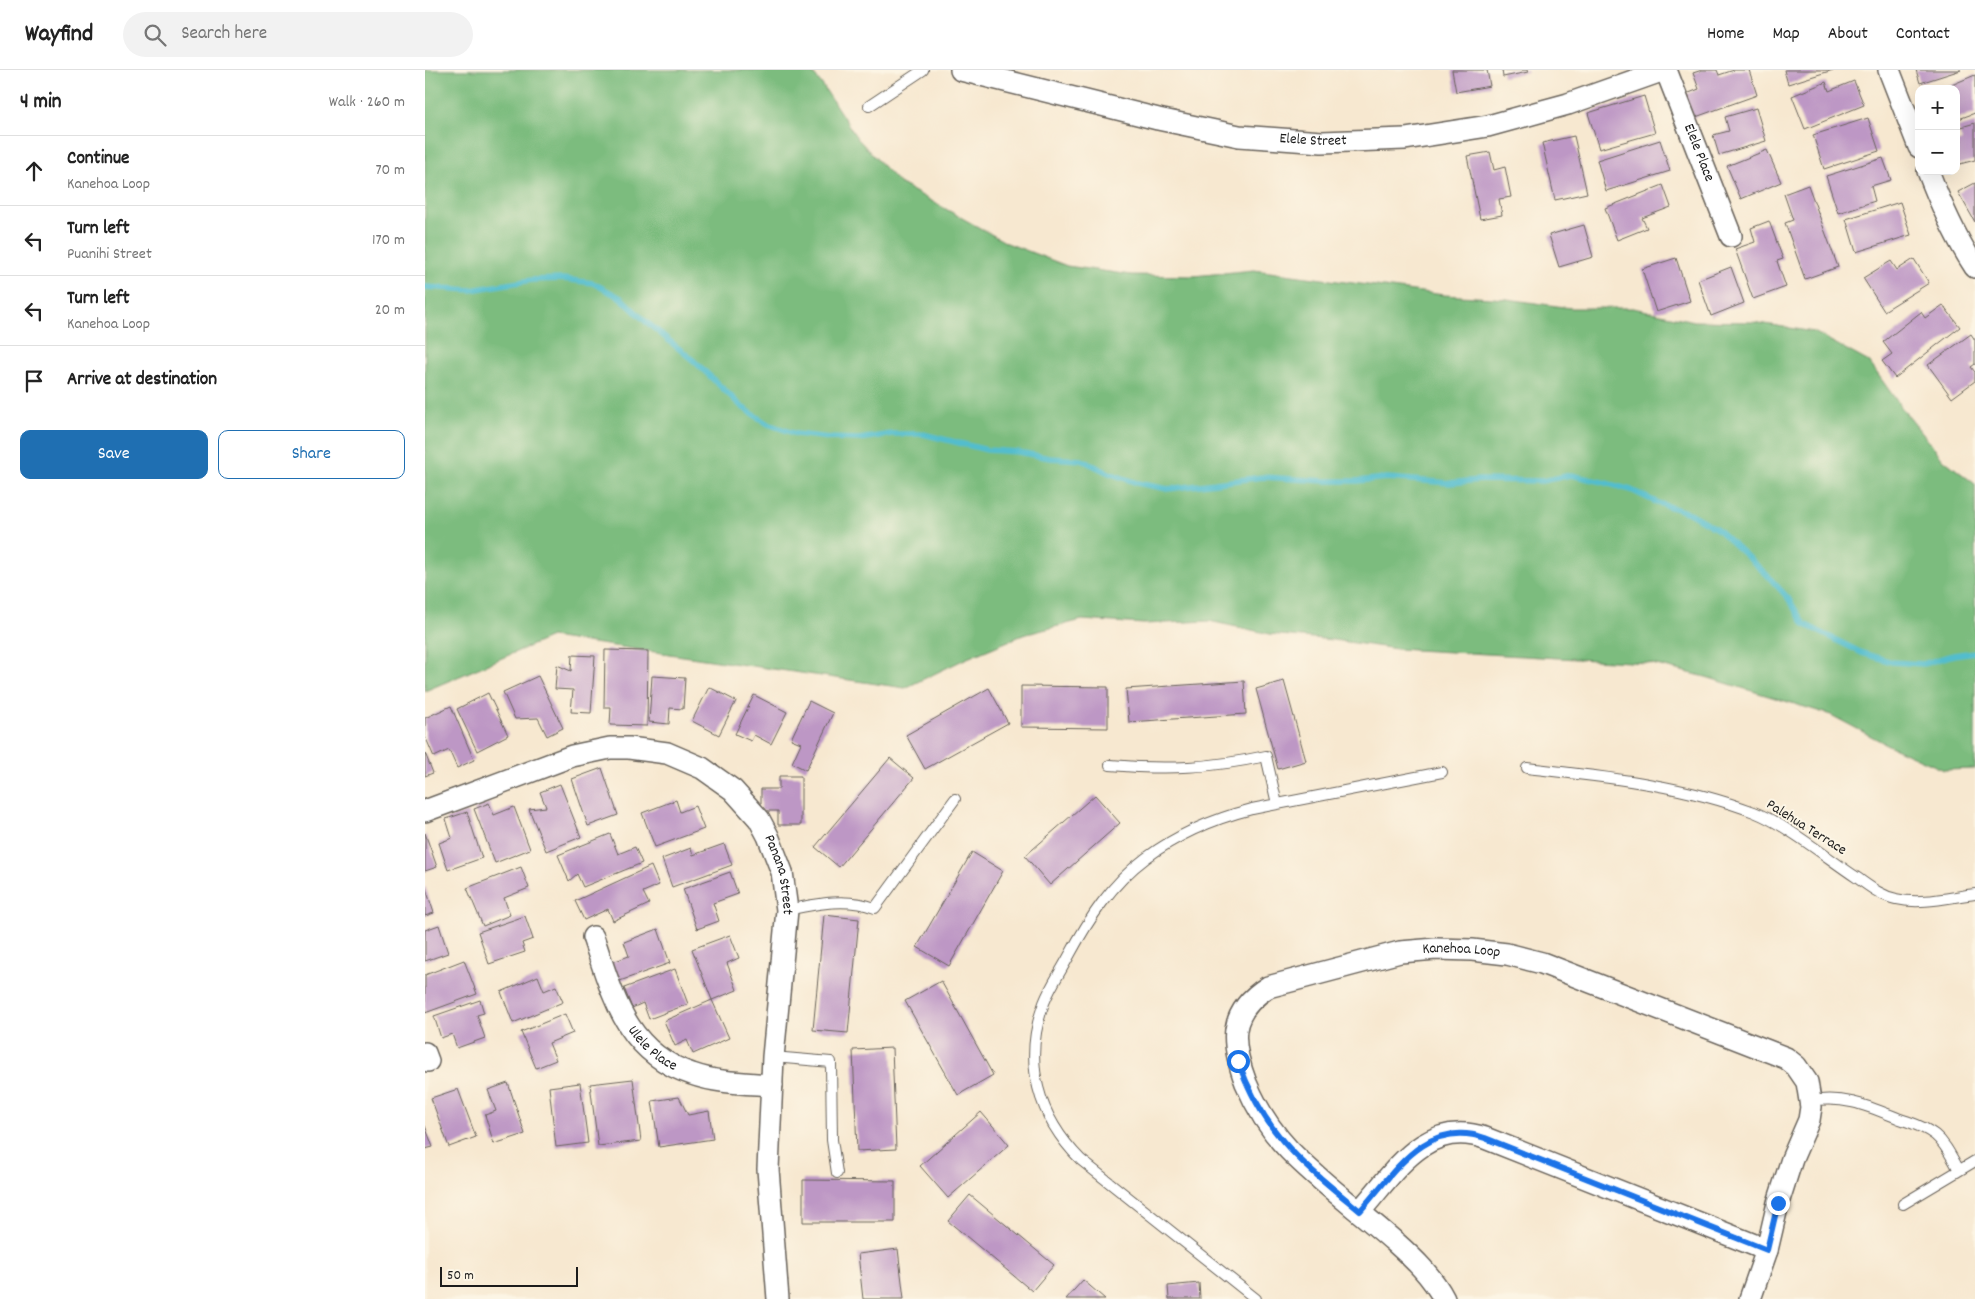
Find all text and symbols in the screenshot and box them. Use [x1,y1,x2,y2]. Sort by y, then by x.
search box [123,12,473,57]
text: Wayfind [25,18,93,52]
icon: search [141,21,169,49]
text: Search here [181,21,267,48]
text: Home [1707,22,1744,47]
text: Map [1772,22,1800,47]
text: About [1828,22,1868,47]
text: Contact [1896,22,1950,47]
map controls [1915,85,1960,175]
button: + [1915,85,1960,130]
text: 4 min [20,88,62,118]
text: Walk · 260 m [329,91,405,114]
street label: Elele Place [1677,121,1720,186]
street label: Elele Street [1279,128,1347,153]
button: − [1915,130,1960,175]
text: Continue [67,146,129,173]
icon: ahead [20,157,48,185]
text: 70 m [375,159,405,182]
text: Kanehoa Loop [67,173,150,196]
text: Turn left [67,216,130,243]
icon: left [20,227,48,255]
text: 170 m [372,229,405,252]
text: Puanihi Street [67,243,152,266]
text: Turn left [67,286,130,313]
icon: left [20,297,48,325]
text: 20 m [375,299,405,322]
text: Kanehoa Loop [67,313,150,336]
icon: arrive [20,367,48,395]
text: Arrive at destination [67,367,217,394]
button: Save [20,430,208,479]
button: Share [218,430,405,479]
street label: Palehua Terrace [1761,795,1851,862]
street label: Panana Street [758,832,798,916]
street label: Kanehoa Loop [1422,938,1502,964]
street label: Ulele Place [621,1021,681,1078]
route start [1227,1050,1250,1073]
route end [1767,1192,1790,1215]
scale bar [440,1264,577,1287]
text: 50 m [447,1266,474,1286]

